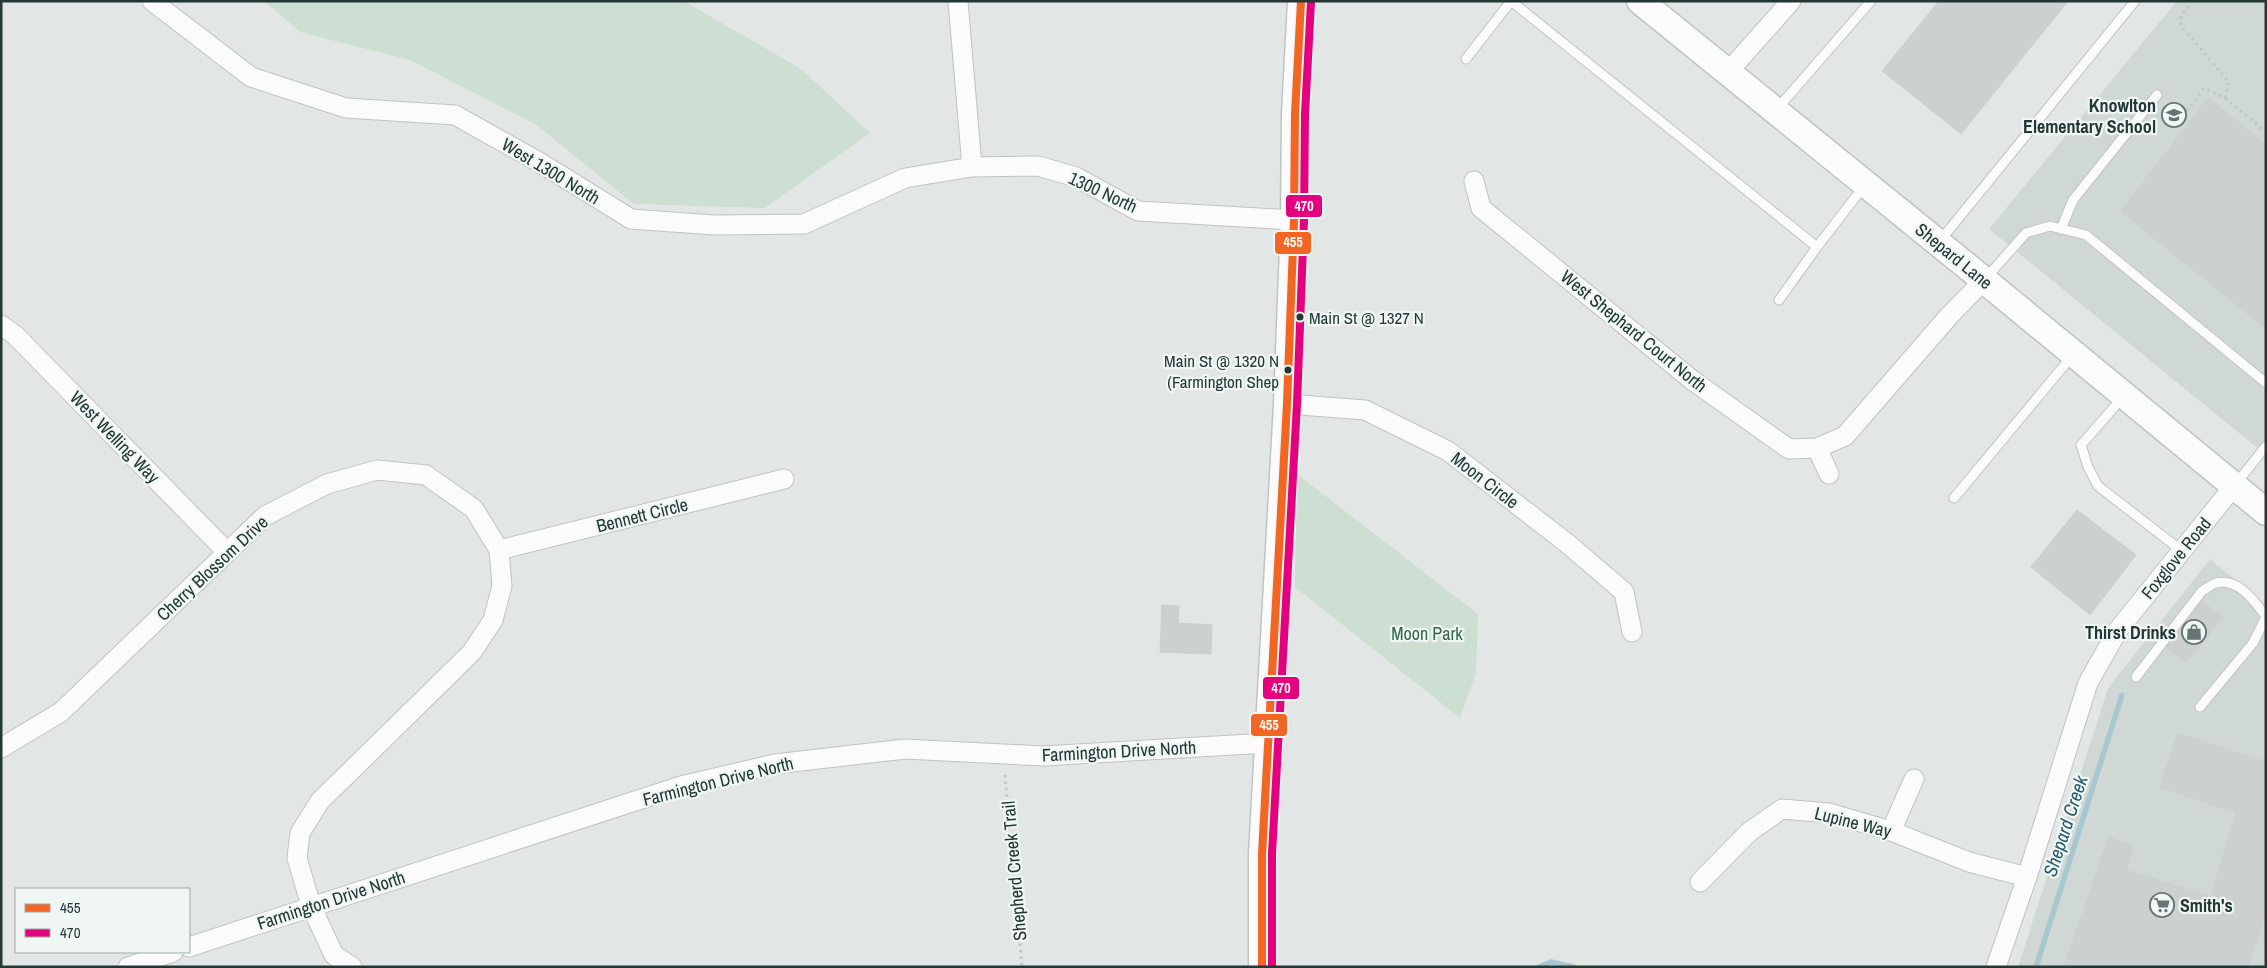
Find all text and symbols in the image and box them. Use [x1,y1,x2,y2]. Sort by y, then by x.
place label: Knowlton Elementary School [2023,93,2156,139]
school or university icon: Knowlton Elementary School [2161,102,2187,128]
street label: West 1300 North [497,132,605,210]
street label: 1300 North [1065,165,1141,219]
line badge: 470 [1285,194,1323,218]
text: 470 [1294,197,1314,215]
street label: Shepard Lane [1910,217,1998,295]
line badge: 455 [1274,231,1312,255]
text: 455 [1283,233,1303,251]
street label: West Shephard Court North [1555,264,1713,398]
place label: Main St @ 1327 N [1309,306,1424,329]
marker: Main St @ 1327 N [1295,312,1305,322]
place label: Main St @ 1320 N (Farmington Shep [1164,349,1279,393]
marker: Main St @ 1320 N (Farmington Shep [1283,365,1293,375]
street label: West Welling Way [64,385,166,489]
street label: Moon Circle [1446,446,1524,514]
street label: Bennett Circle [594,492,690,538]
street label: Cherry Blossom Drive [151,510,273,626]
street label: Foxglove Road [2135,512,2217,604]
shop icon: Thirst Drinks [2181,619,2207,645]
place label: Thirst Drinks [2085,620,2176,645]
park label: Moon Park [1391,621,1463,646]
line badge: 470 [1262,676,1300,700]
text: 470 [1271,679,1291,697]
line badge: 455 [1250,713,1288,737]
text: 455 [1259,716,1279,734]
street label: Farmington Drive North [1041,734,1197,768]
street label: Farmington Drive North [640,750,796,812]
water label: Shepard Creek [2036,771,2094,880]
street label: Shepherd Creek Trail [995,800,1033,942]
street label: Lupine Way [1812,800,1895,844]
street label: Farmington Drive North [254,864,408,936]
legend [15,888,190,953]
supermarket icon: Smith's [2149,892,2175,918]
place label: Smith's [2180,893,2233,918]
text: 455 [60,897,81,918]
text: 470 [60,922,81,943]

